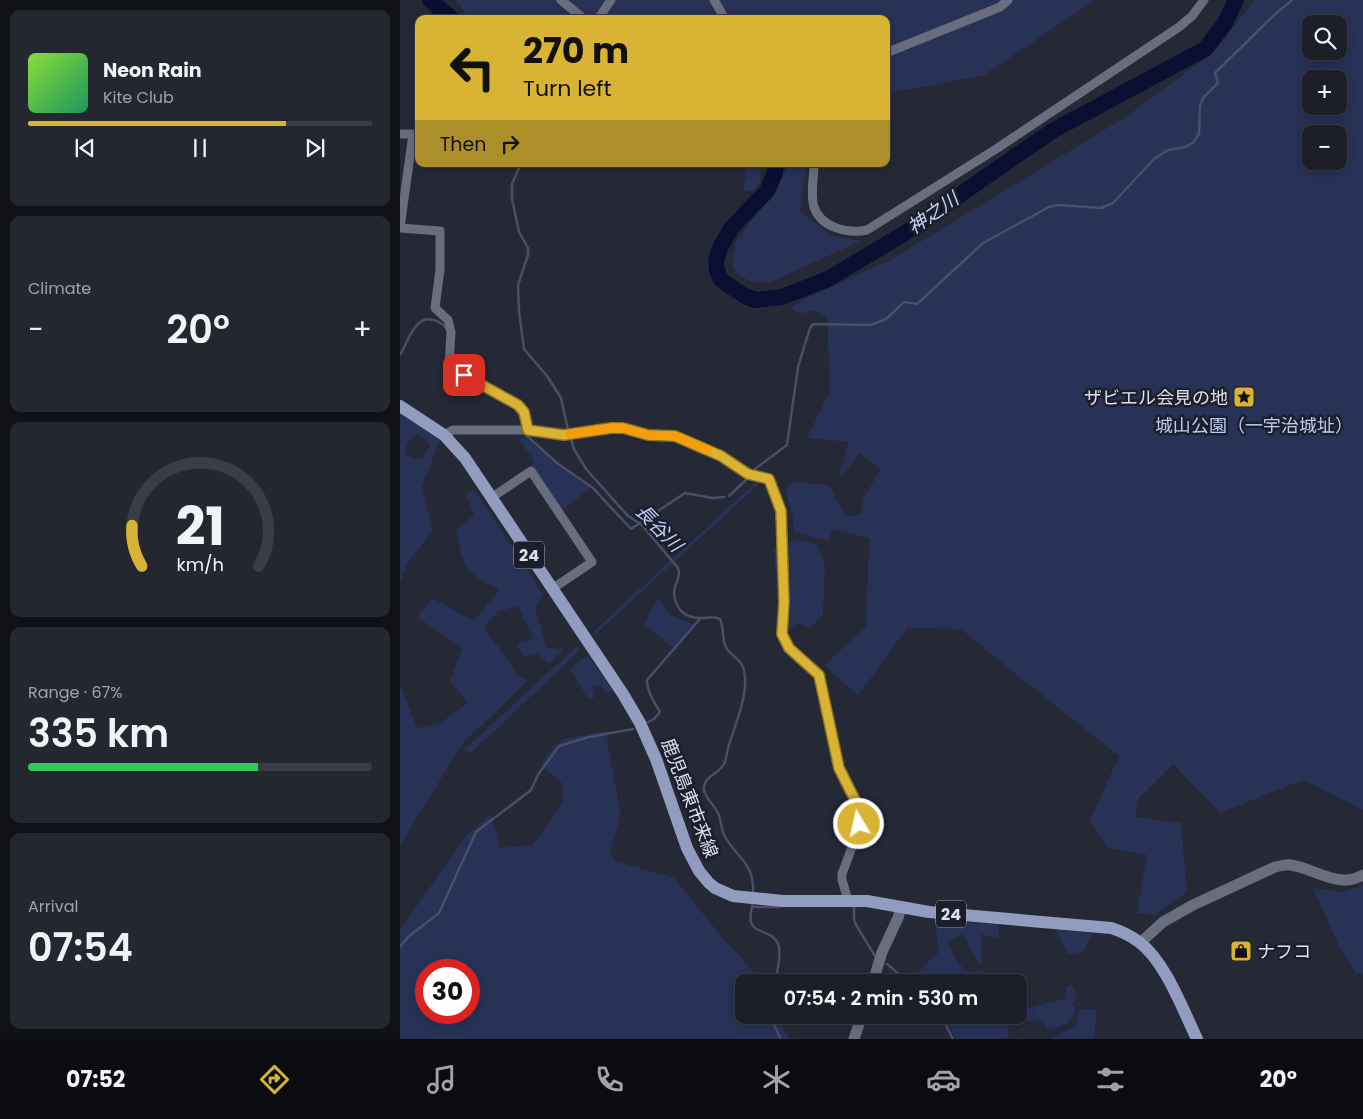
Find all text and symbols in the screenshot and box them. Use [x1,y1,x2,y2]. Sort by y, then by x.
map controls [1302,15,1347,170]
button: search [1302,15,1347,60]
text: 270 m [523,26,629,75]
icon: left [440,35,505,100]
text: Neon Rain [103,57,202,84]
button: + [1302,70,1347,115]
text: Turn left [523,73,611,104]
text: Kite Club [103,86,174,109]
button: − [1302,125,1347,170]
icon: right [496,130,524,158]
text: Then [440,131,486,158]
icon: previous [71,134,99,162]
icon: pause [186,134,214,162]
icon: next [301,134,329,162]
water label: 神之川 [902,184,966,240]
text: Climate [28,277,91,300]
text: 20° [167,303,230,356]
text: − [28,310,43,349]
text: + [353,310,372,349]
pin [443,354,485,396]
icon: arrive [450,361,478,389]
place label: ザビエル会見の地 [1084,385,1228,410]
place icon: ザビエル会見の地 [1232,385,1256,409]
park label: 城山公園（一宇治城址） [1155,413,1353,438]
text: 21 [175,490,225,563]
water label: 長谷川 [629,498,690,559]
road number: 24 [514,542,544,568]
text: km/h [176,552,224,577]
text: Range · 67% [28,681,123,704]
text: 335 km [28,707,169,760]
street label: 鹿児島東市来線 [656,735,724,861]
position arrow [832,797,884,849]
text: Arrival [28,895,78,918]
road number: 24 [936,901,966,928]
text: 07:54 [28,921,133,974]
shop icon: ナフコ [1229,939,1253,963]
place label: ナフコ [1257,939,1311,964]
speed limit sign: 30 [415,959,480,1024]
text: 07:54 · 2 min · 530 m [784,985,978,1012]
icon: directions [257,1062,292,1097]
icon: music [424,1062,459,1097]
icon: phone [592,1062,627,1097]
icon: climate [759,1062,794,1097]
icon: car [926,1062,961,1097]
icon: filters [1093,1062,1128,1097]
text: 07:52 [66,1064,125,1095]
text: 20° [1260,1064,1297,1095]

